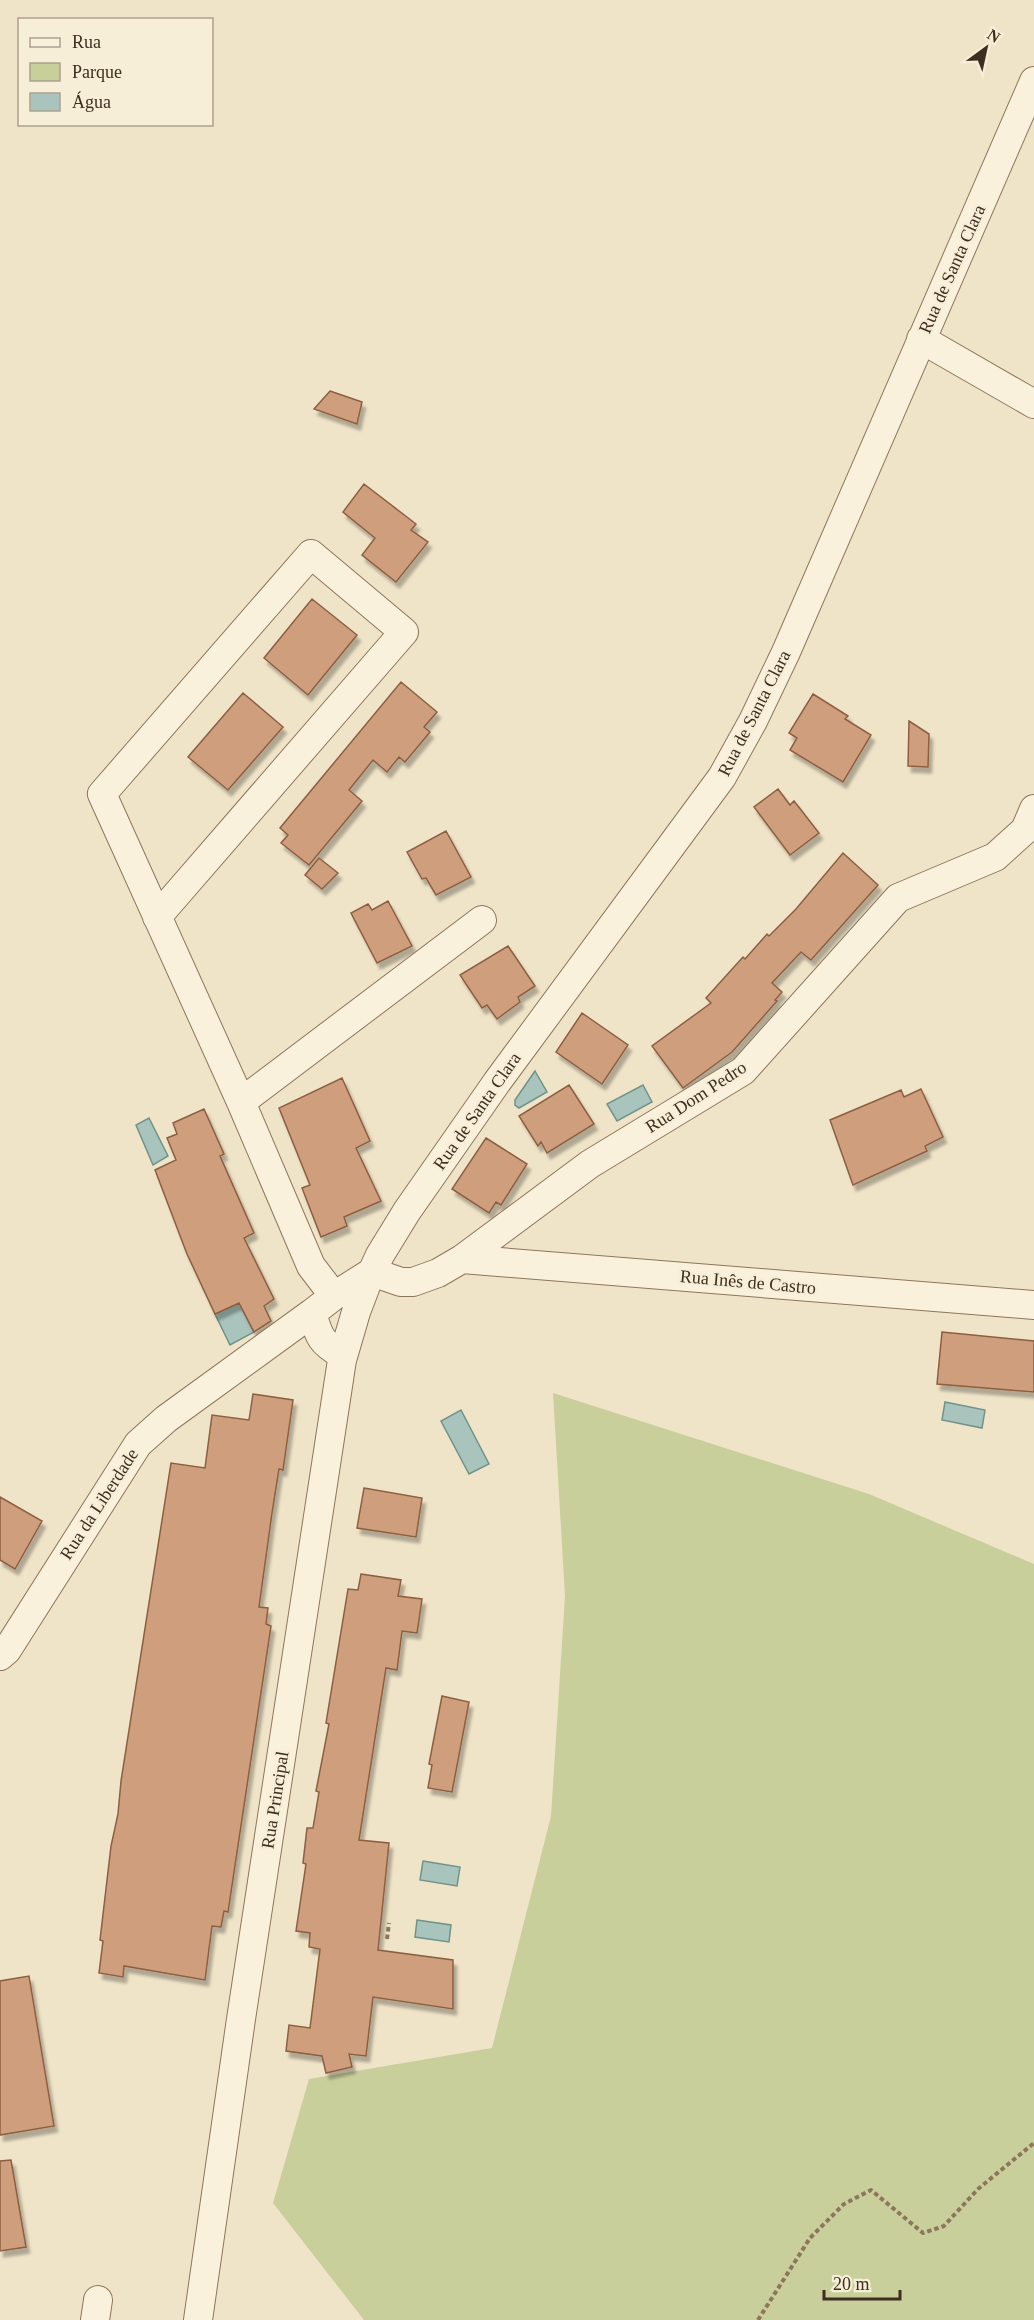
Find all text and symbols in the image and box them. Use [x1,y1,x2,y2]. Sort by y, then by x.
legend [18,18,213,126]
north arrow [956,18,1016,78]
text: N [984,26,1004,46]
text: Rua [72,32,101,52]
text: Parque [72,62,122,82]
text: Água [72,91,111,112]
street label: Rua de Santa Clara [915,202,989,336]
street label: Rua de Santa Clara [714,647,794,779]
street label: Rua de Santa Clara [429,1049,525,1173]
street label: Rua Dom Pedro [642,1057,750,1137]
street label: Rua Inês de Castro [679,1266,817,1298]
street label: Rua da Liberdade [56,1445,142,1563]
street label: Rua Principal [257,1750,293,1850]
scale bar [824,2263,900,2301]
text: 20 m [833,2274,870,2294]

